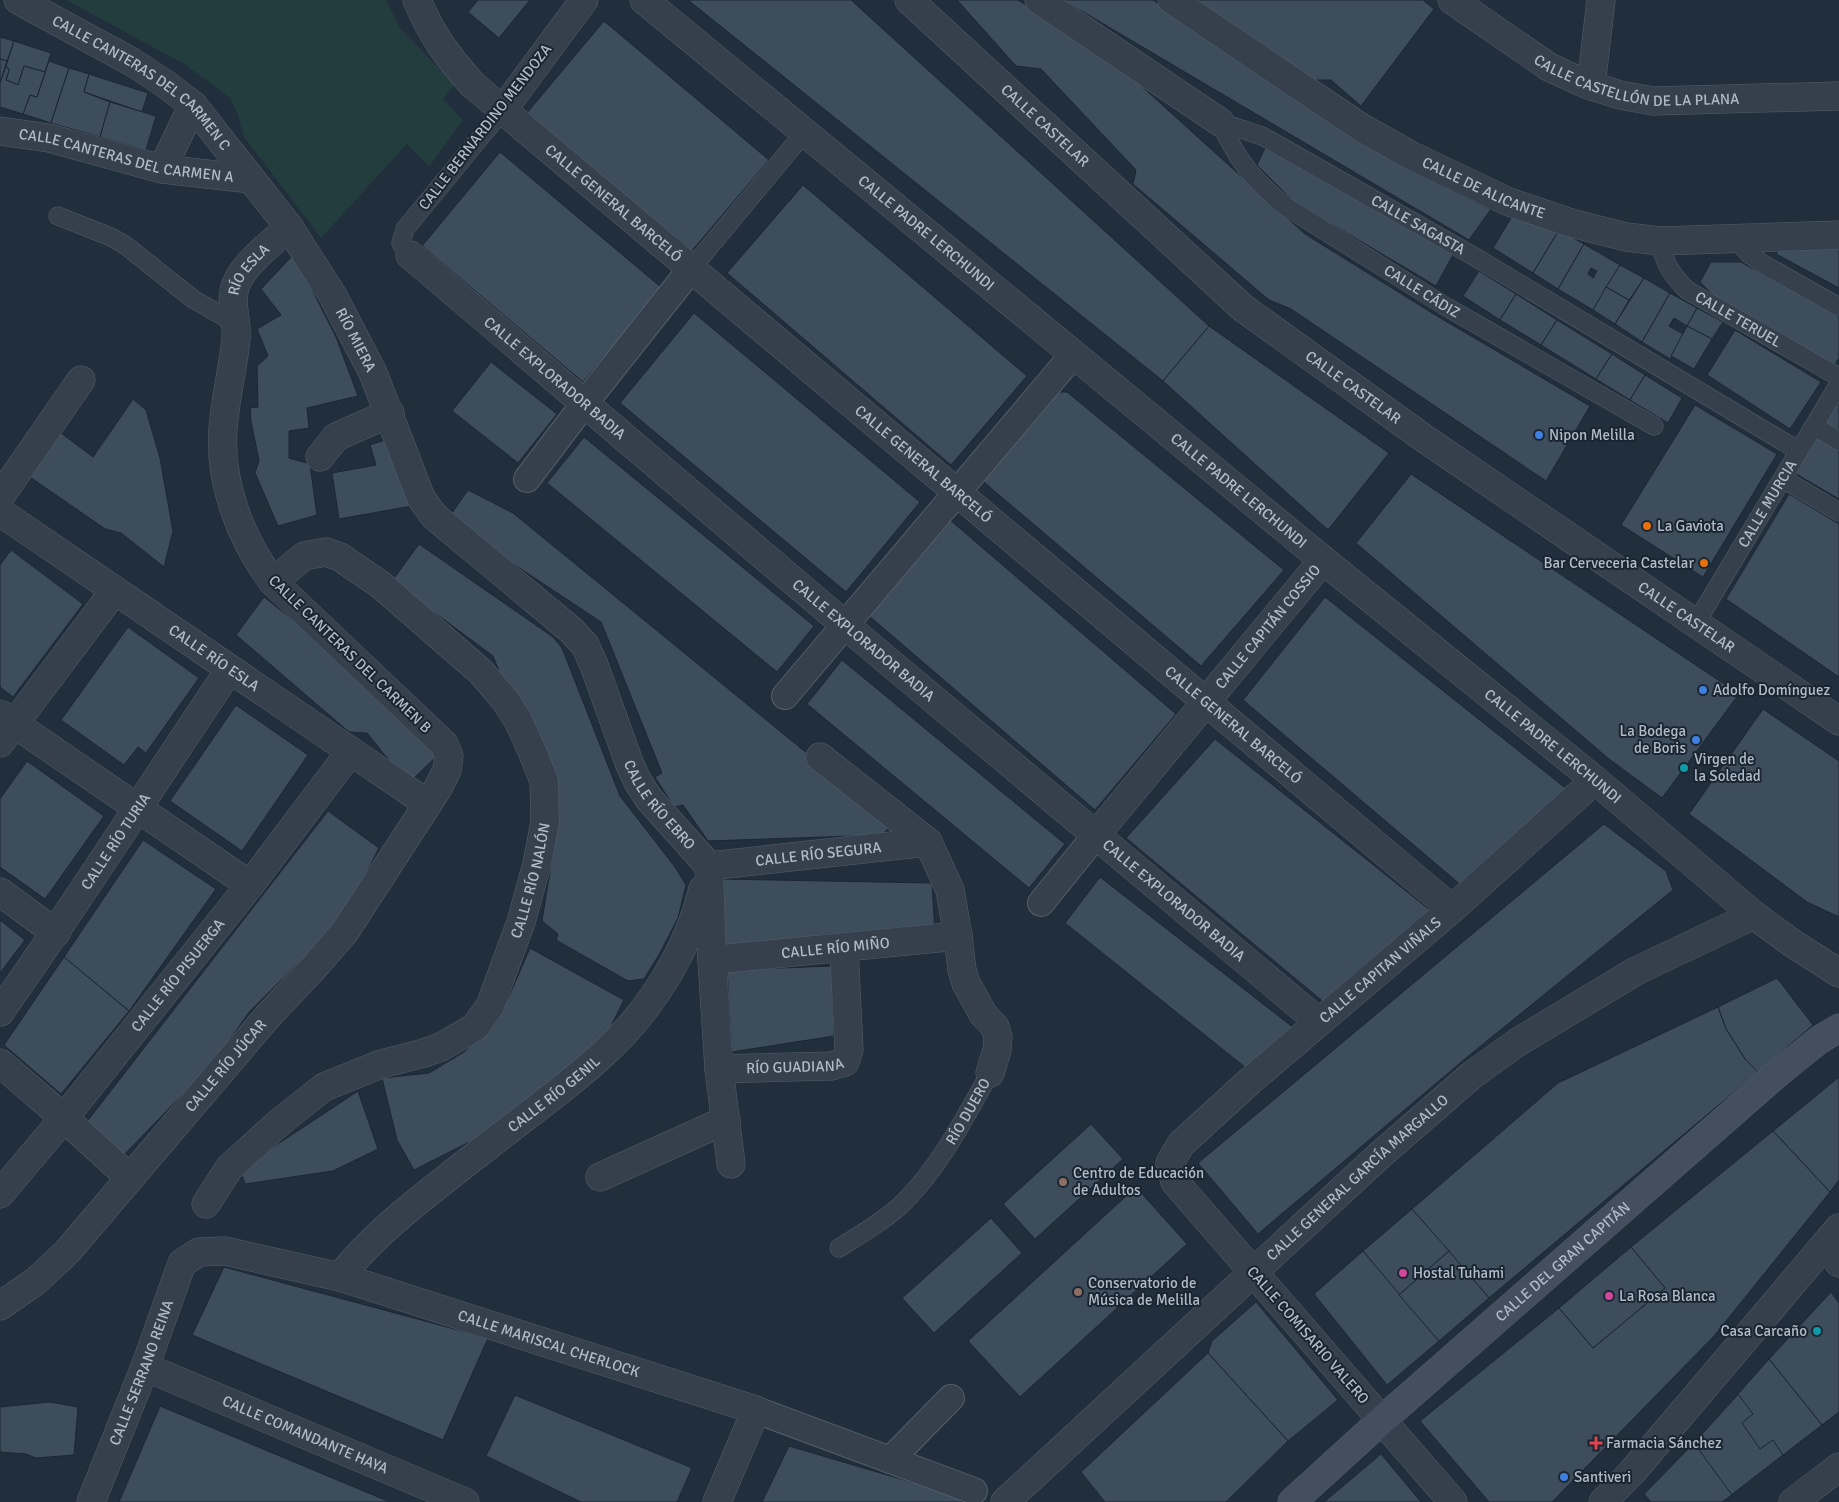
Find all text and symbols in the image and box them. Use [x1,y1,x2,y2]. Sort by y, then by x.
street label: CALLE CANTERAS DEL CARMEN C [49,11,234,154]
street label: CALLE BERNARDINO MENDOZA [415,40,555,214]
street label: CALLE CASTELLÓN DE LA PLANA [1531,50,1740,110]
street label: CALLE CASTELAR [997,80,1093,170]
street label: CALLE CANTERAS DEL CARMEN A [18,125,235,186]
street label: CALLE GENERAL BARCELÓ [541,141,686,266]
street label: CALLE DE ALICANTE [1419,153,1547,223]
street label: CALLE PADRE LERCHUNDI [855,171,998,294]
street label: CALLE SAGASTA [1368,191,1468,259]
street label: RÍO ESLA [224,240,273,297]
street label: CALLE CÁDIZ [1381,261,1463,322]
street label: CALLE TERUEL [1692,288,1785,351]
street label: RÍO MIERA [332,305,380,375]
street label: CALLE EXPLORADOR BADIA [480,313,629,443]
street label: CALLE CASTELAR [1302,347,1404,428]
street label: CALLE GENERAL BARCELÓ [851,401,996,527]
place label: Nipon Melilla [1549,426,1635,444]
street label: CALLE PADRE LERCHUNDI [1167,429,1311,552]
marker: Nipon Melilla [1533,429,1545,441]
street label: CALLE MURCIA [1734,457,1801,551]
place label: La Gaviota [1657,517,1724,535]
marker: La Gaviota [1641,520,1653,532]
place label: Bar Cerveceria Castelar [1543,554,1694,572]
marker: Bar Cerveceria Castelar [1698,557,1710,569]
street label: CALLE CAPITÁN COSSIO [1211,561,1324,692]
street label: CALLE CANTERAS DEL CARMEN B [265,571,435,737]
street label: CALLE EXPLORADOR BADIA [789,575,938,705]
street label: CALLE CASTELAR [1635,578,1738,656]
street label: CALLE RÍO ESLA [165,621,263,695]
street label: CALLE GENERAL BARCELÓ [1161,662,1306,788]
place label: Adolfo Domínguez [1713,681,1830,699]
marker: Adolfo Domínguez [1697,684,1709,696]
street label: CALLE PADRE LERCHUNDI [1481,685,1625,807]
place label: La Bodega de Boris [1620,722,1686,757]
marker: La Bodega de Boris [1690,734,1702,746]
place label: Virgen de la Soledad [1694,750,1761,785]
street label: CALLE RÍO EBRO [620,757,699,853]
marker: Virgen de la Soledad [1678,762,1690,774]
street label: CALLE RÍO TURIA [77,790,154,893]
street label: CALLE RÍO NALÓN [507,821,554,941]
street label: CALLE EXPLORADOR BADIA [1099,836,1249,965]
street label: CALLE RÍO SEGURA [754,838,882,870]
street label: CALLE CAPITAN VIÑALS [1316,913,1445,1027]
street label: CALLE RÍO PISUERGA [127,915,228,1035]
street label: CALLE RÍO MIÑO [780,934,890,962]
street label: CALLE RÍO JÚCAR [181,1016,270,1116]
street label: CALLE RÍO GENIL [504,1052,604,1136]
street label: RÍO GUADIANA [746,1054,846,1077]
street label: RÍO DUERO [942,1075,994,1148]
street label: CALLE GENERAL GARCÍA MARGALLO [1263,1091,1452,1264]
place label: Centro de Educación de Adultos [1073,1164,1204,1199]
marker: Centro de Educación de Adultos [1057,1176,1069,1188]
street label: CALLE DEL GRAN CAPITÁN [1492,1198,1634,1325]
street label: CALLE COMISARIO VALERO [1243,1262,1373,1408]
place label: Hostal Tuhami [1413,1264,1504,1282]
marker: Hostal Tuhami [1397,1267,1409,1279]
place label: Conservatorio de Música de Melilla [1088,1274,1200,1309]
marker: Conservatorio de Música de Melilla [1072,1286,1084,1298]
place label: La Rosa Blanca [1619,1287,1716,1305]
marker: La Rosa Blanca [1603,1290,1615,1302]
street label: CALLE SERRANO REINA [106,1297,177,1448]
street label: CALLE MARISCAL CHERLOCK [456,1306,642,1381]
place label: Casa Carcaño [1721,1322,1807,1340]
marker: Casa Carcaño [1811,1325,1823,1337]
street label: CALLE COMANDANTE HAYA [220,1392,391,1478]
place label: Farmacia Sánchez [1606,1434,1722,1452]
marker: Farmacia Sánchez [1590,1437,1602,1449]
place label: Santiveri [1574,1468,1631,1486]
marker: Santiveri [1558,1471,1570,1483]

